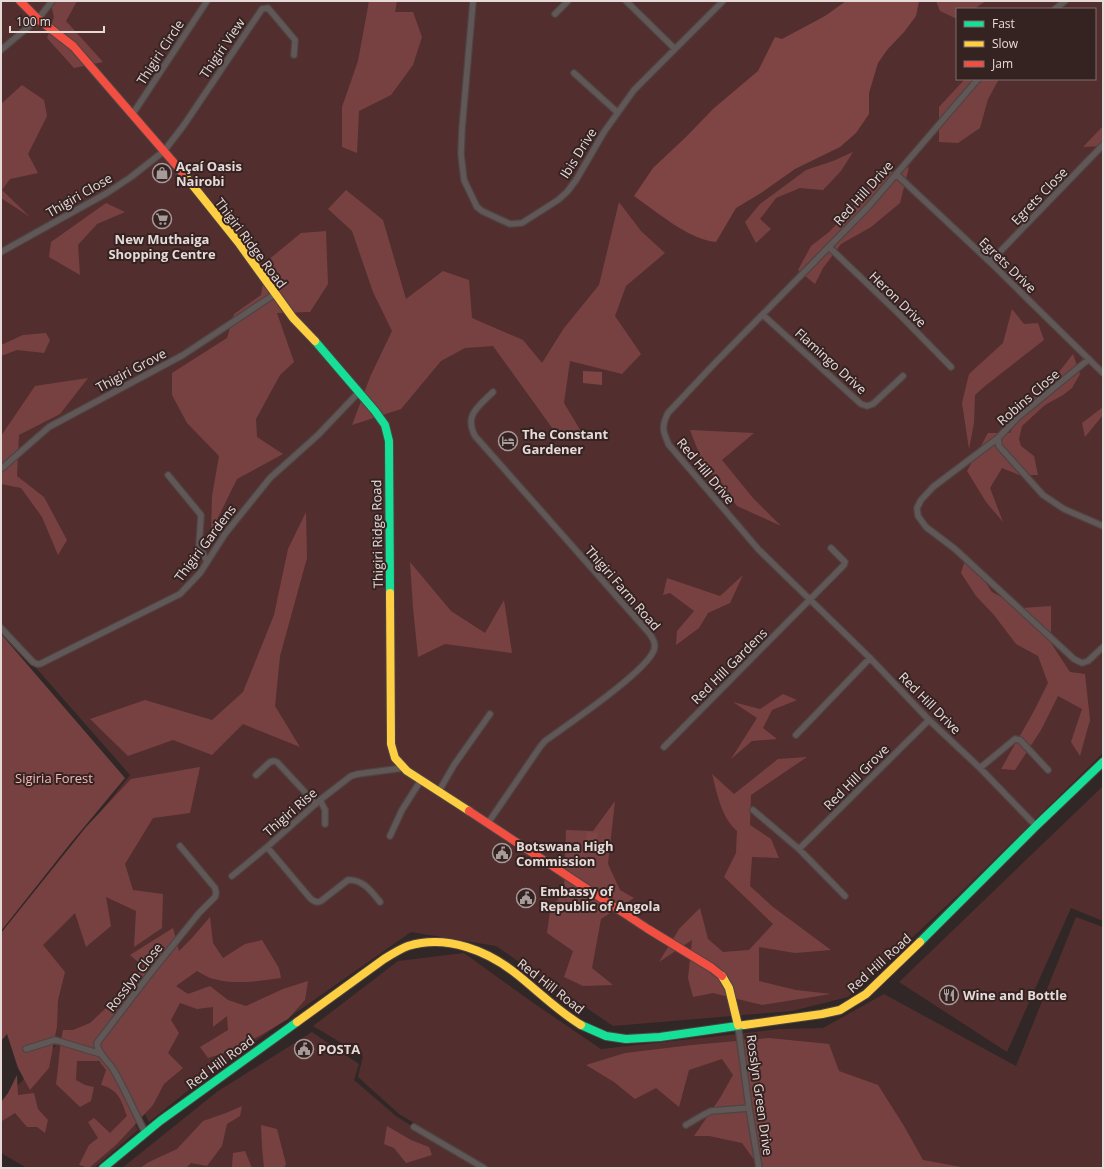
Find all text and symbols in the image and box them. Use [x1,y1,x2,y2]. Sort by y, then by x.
scale bar [10,8,104,34]
legend [956,8,1096,80]
text: 100 m [16,13,51,30]
street label: Thigiri View [195,14,249,82]
text: Fast [992,15,1015,32]
street label: Thigiri Circle [132,16,188,88]
text: Slow [992,35,1019,52]
text: Jam [991,55,1013,72]
street label: Ibis Drive [555,124,601,182]
place label: Açaí Oasis Nairobi [176,157,242,190]
street label: Red Hill Drive [829,157,897,229]
shop icon: Açaí Oasis Nairobi [151,162,173,184]
street label: Egrets Close [1007,163,1071,229]
street label: Thigiri Close [43,169,115,221]
street label: Thigiri Ridge Road [211,194,291,292]
supermarket icon: New Muthaiga Shopping Centre [151,208,173,230]
place label: New Muthaiga Shopping Centre [108,230,216,263]
street label: Egrets Drive [976,233,1040,297]
street label: Heron Drive [865,267,931,331]
street label: Flamingo Drive [791,324,871,398]
street label: Thigiri Grove [93,344,169,396]
street label: Robins Close [993,365,1063,429]
place label: The Constant Gardener [522,425,609,458]
hotel icon: The Constant Gardener [497,430,519,452]
street label: Red Hill Drive [673,434,739,508]
street label: Thigiri Ridge Road [367,479,387,589]
street label: Thigiri Gardens [170,501,240,585]
street label: Thigiri Farm Road [581,542,665,634]
street label: Red Hill Gardens [687,624,771,708]
street label: Red Hill Drive [895,668,965,738]
street label: Red Hill Grove [819,740,893,814]
park label: Sigiria Forest [15,769,93,787]
street label: Thigiri Rise [259,784,321,840]
place label: Botswana High Commission [516,837,613,870]
public building icon: Botswana High Commission [491,842,513,864]
place label: Embassy of Republic of Angola [540,882,660,915]
public building icon: Embassy of Republic of Angola [515,887,537,909]
street label: Red Hill Road [843,929,915,997]
street label: Rosslyn Close [102,939,166,1015]
street label: Red Hill Road [514,954,588,1018]
restaurant icon: Wine and Bottle [938,984,960,1006]
place label: Wine and Bottle [963,986,1067,1004]
street label: Red Hill Road [182,1031,258,1093]
street label: Rosslyn Green Drive [743,1033,777,1157]
public building icon: POSTA [293,1038,315,1060]
place label: POSTA [318,1040,360,1058]

